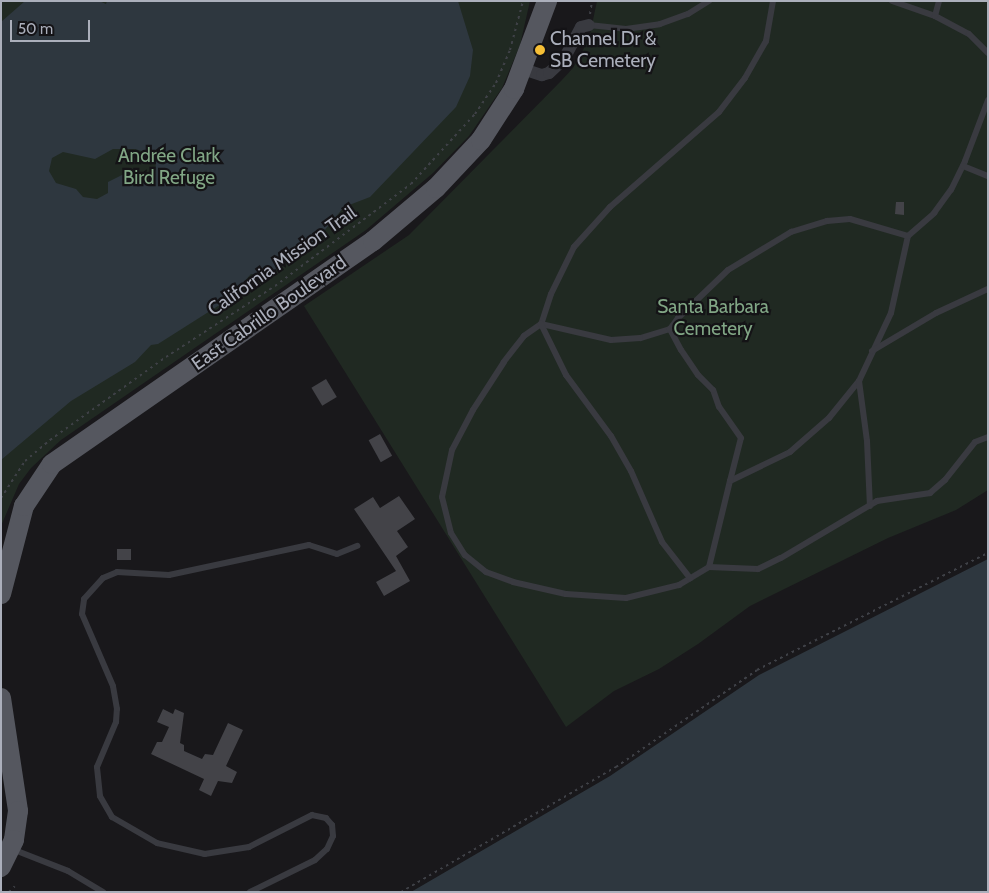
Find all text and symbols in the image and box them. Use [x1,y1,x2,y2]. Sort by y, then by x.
scale bar [12,10,92,42]
text: 50 m [18,20,53,38]
place label: Channel Dr & SB Cemetery [550,28,656,72]
marker: Channel Dr & SB Cemetery [534,44,546,56]
park label: Andrée Clark Bird Refuge [118,145,220,189]
street label: California Mission Trail [203,201,361,321]
street label: East Cabrillo Boulevard [187,251,351,375]
park label: Santa Barbara Cemetery [657,296,769,340]

